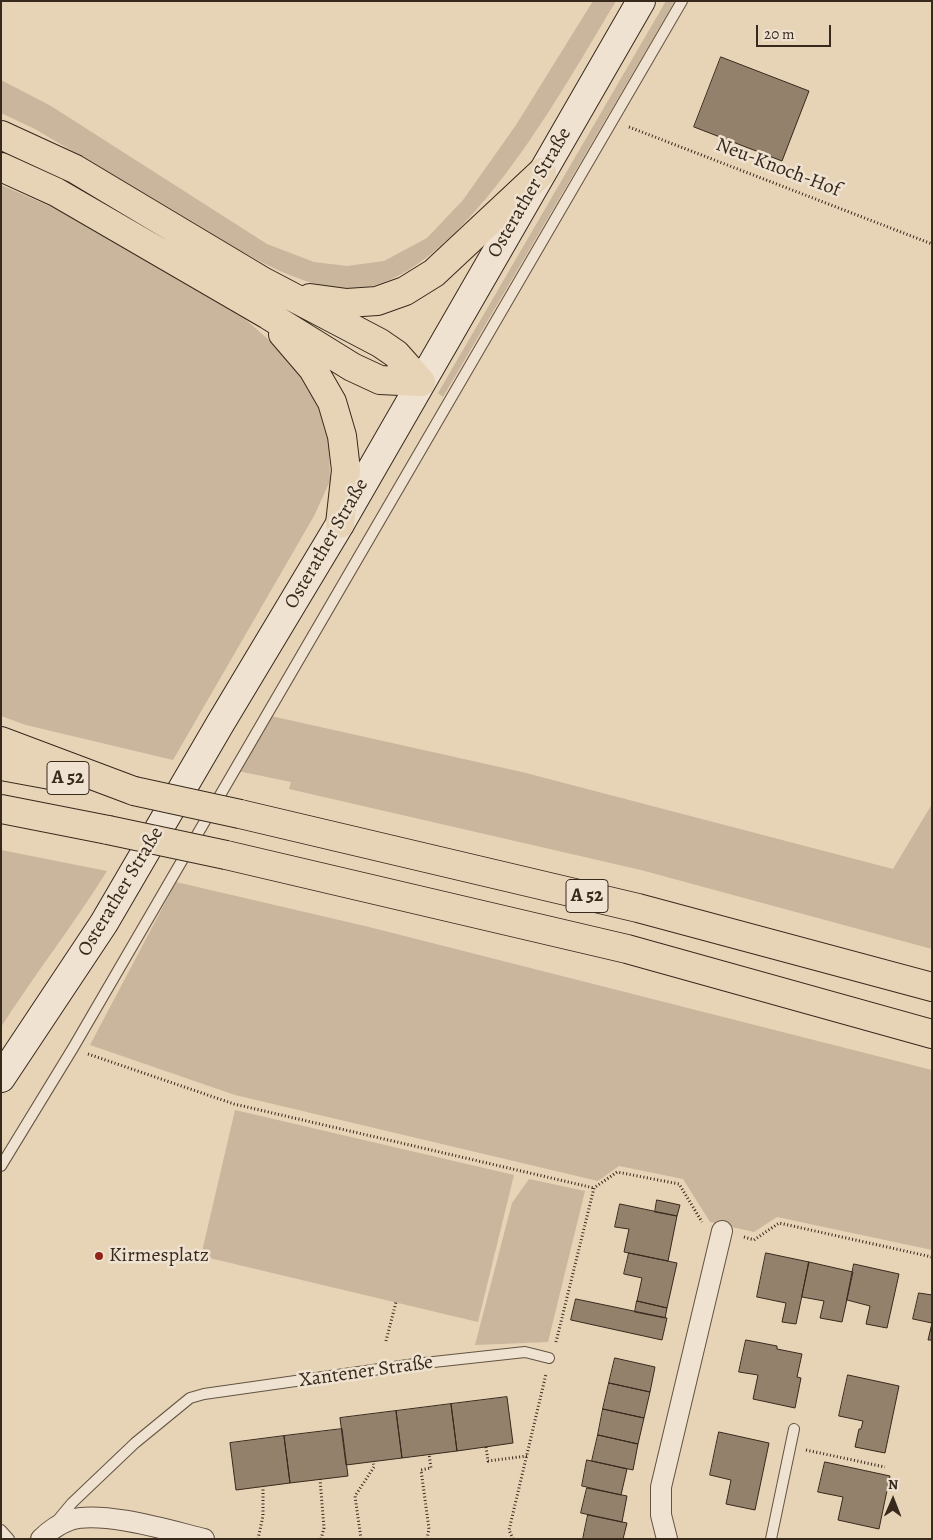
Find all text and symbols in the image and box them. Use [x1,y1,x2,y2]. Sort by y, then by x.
scale bar [758,15,833,47]
text: 20 m [764,24,795,44]
street label: Osterather Straße [483,123,577,263]
street label: Neu-Knoch-Hof [712,133,844,203]
street label: Osterather Straße [280,474,374,614]
road number: A 52 [47,761,89,794]
street label: Osterather Straße [73,823,169,961]
road number: A 52 [566,879,608,912]
place label: Kirmesplatz [109,1244,209,1268]
marker: Kirmesplatz [93,1250,105,1262]
street label: Xantener Straße [297,1351,435,1393]
north arrow [868,1475,918,1525]
text: N [888,1475,899,1494]

